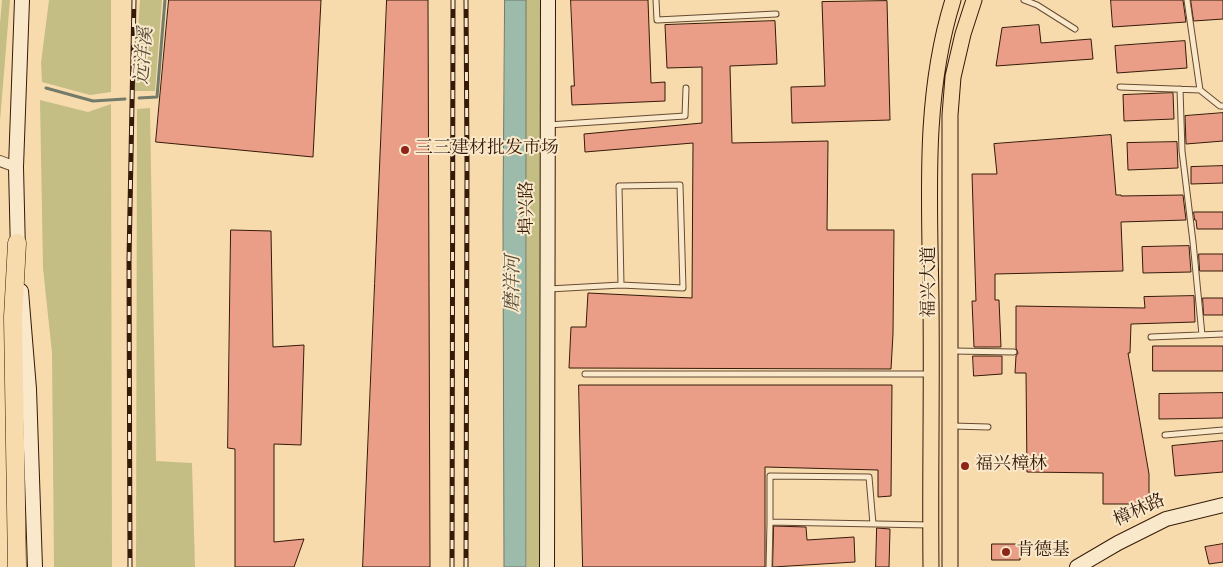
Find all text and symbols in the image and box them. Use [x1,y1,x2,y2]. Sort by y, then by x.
water label: 远洋溪 [132,27,160,85]
place label: 三三建材批发市场 [415,139,559,161]
marker: 三三建材批发市场 [399,144,411,156]
street label: 埠兴路 [518,181,540,235]
street label: 福兴大道 [920,246,942,318]
water label: 磨洋河 [503,255,527,313]
place label: 福兴樟林 [975,455,1047,477]
marker: 福兴樟林 [959,460,971,472]
street label: 樟林路 [1111,491,1169,533]
place label: 肯德基 [1016,541,1070,563]
marker: 肯德基 [1000,546,1012,558]

